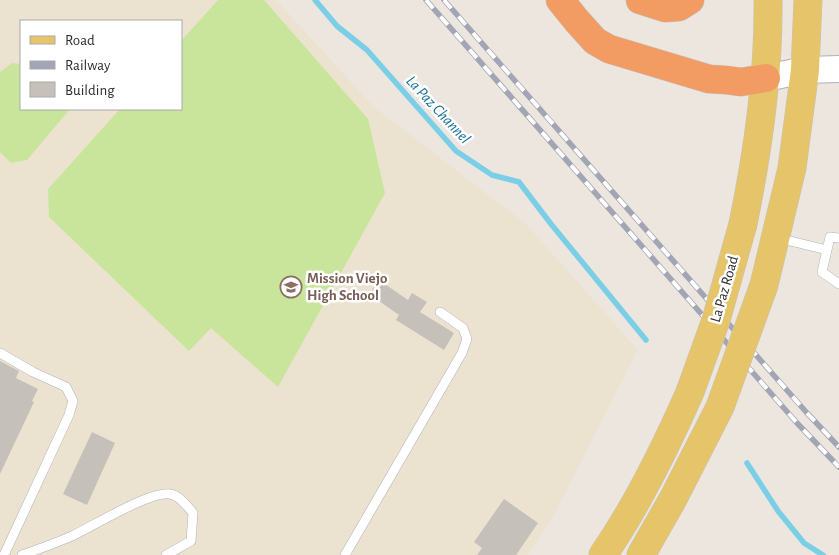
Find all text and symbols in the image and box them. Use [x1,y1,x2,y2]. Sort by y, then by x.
legend [20,20,182,110]
text: Road [65,33,95,48]
text: Railway [65,58,111,73]
water label: La Paz Channel [403,73,474,147]
text: Building [65,83,115,98]
street label: La Paz Road [708,254,741,324]
place label: Mission Viejo High School [307,271,387,303]
school or university icon: Mission Viejo High School [279,275,303,299]

